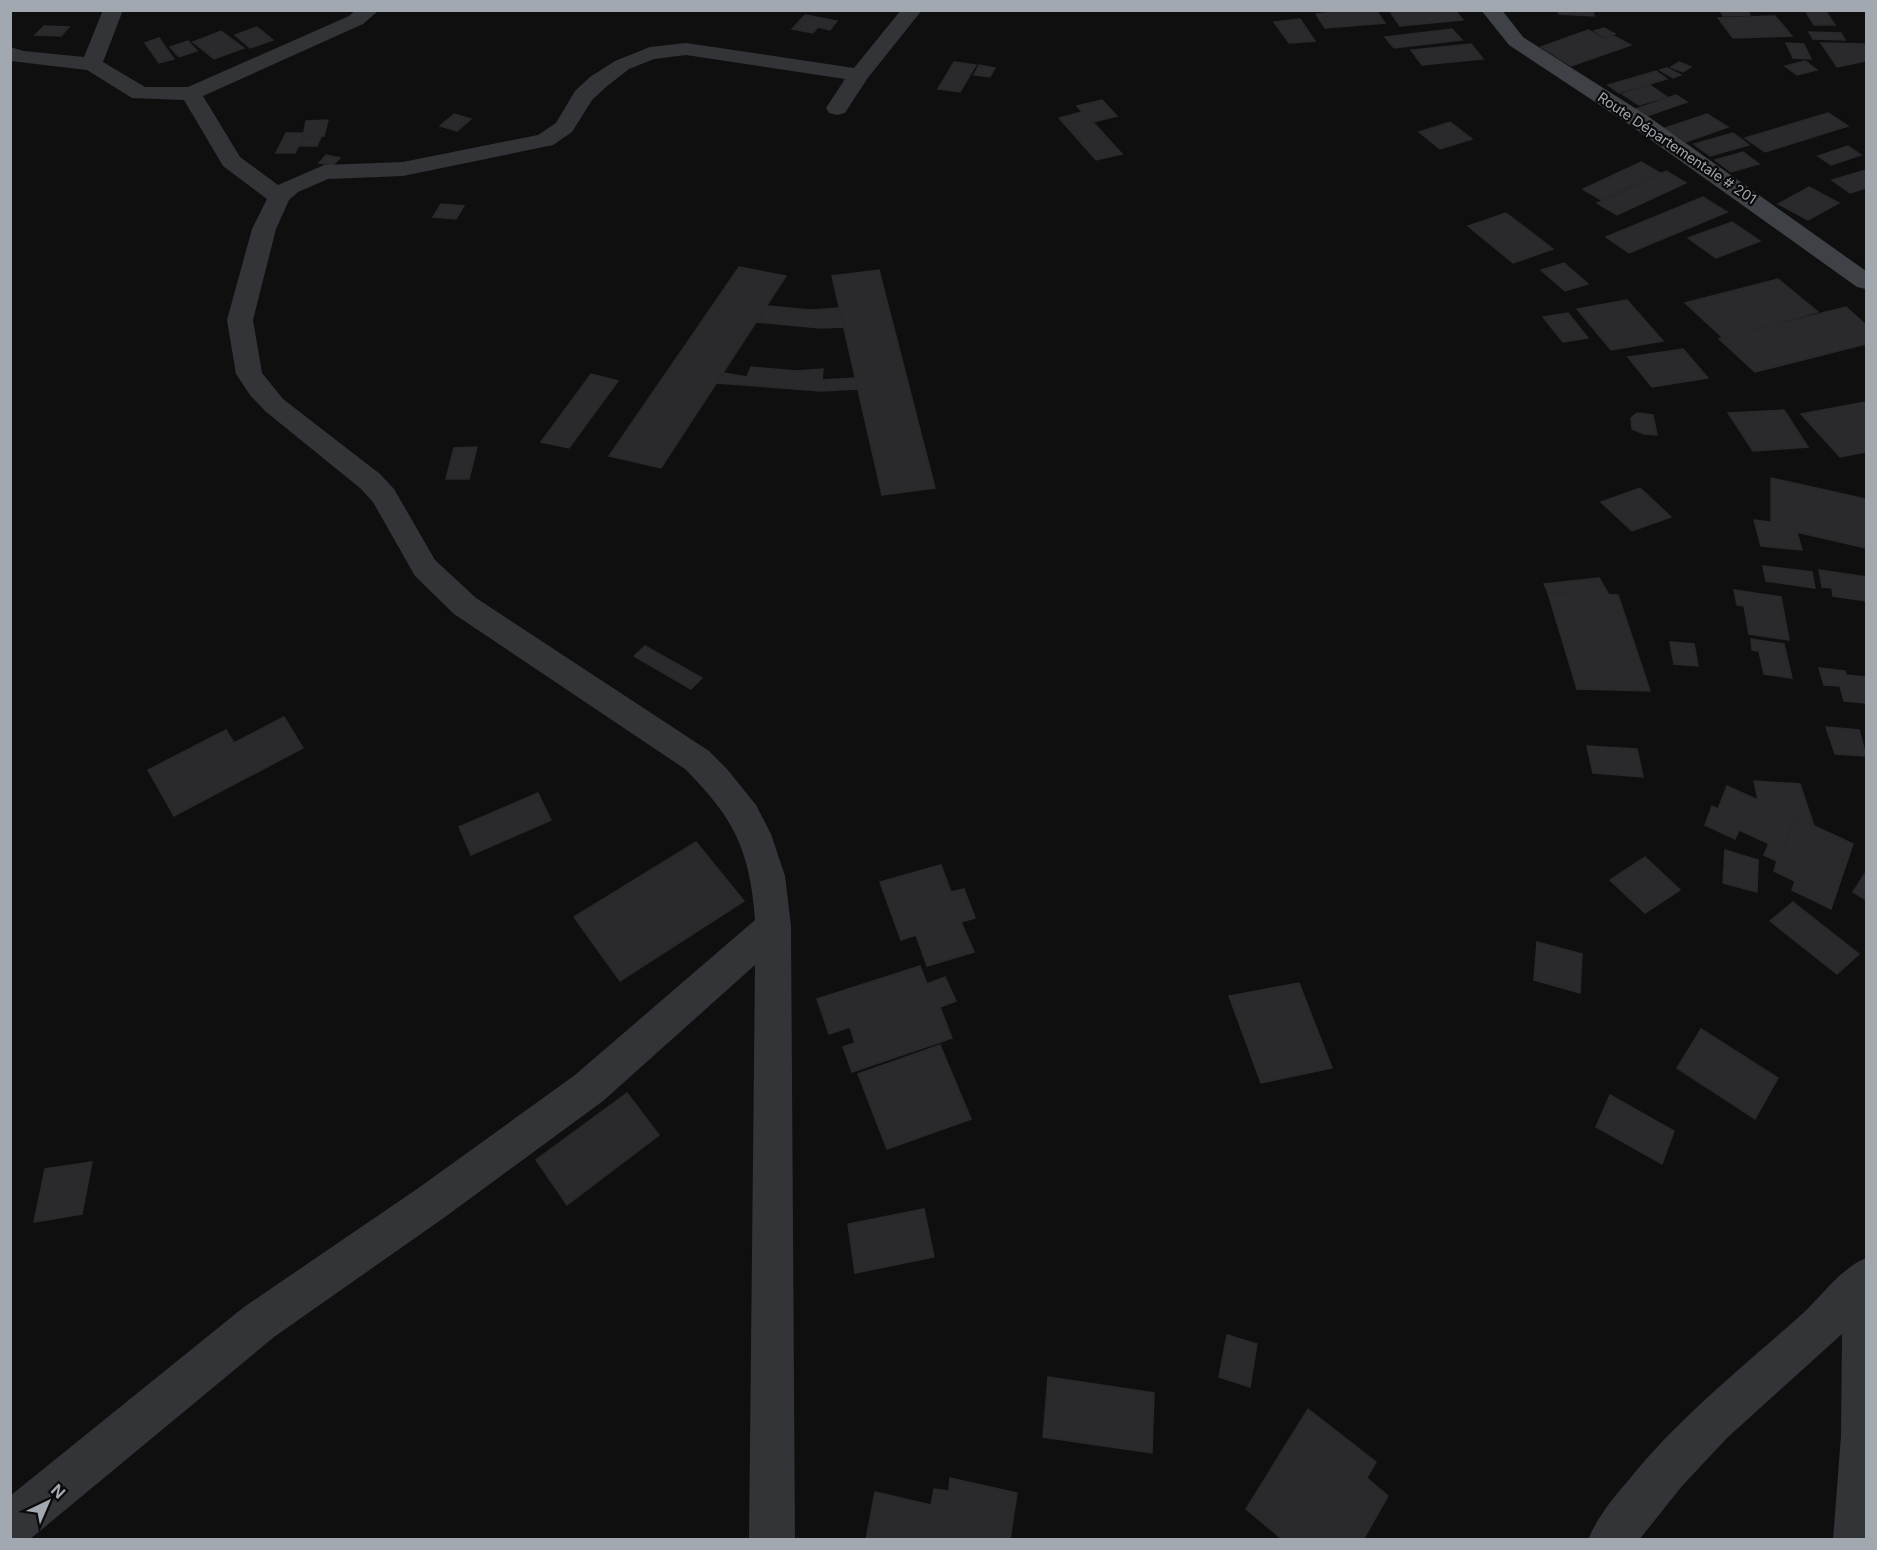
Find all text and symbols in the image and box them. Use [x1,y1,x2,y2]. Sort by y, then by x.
street label: Route Départementale # 201 [1595,88,1760,207]
north arrow [18,1472,78,1532]
text: N [47,1480,70,1503]

